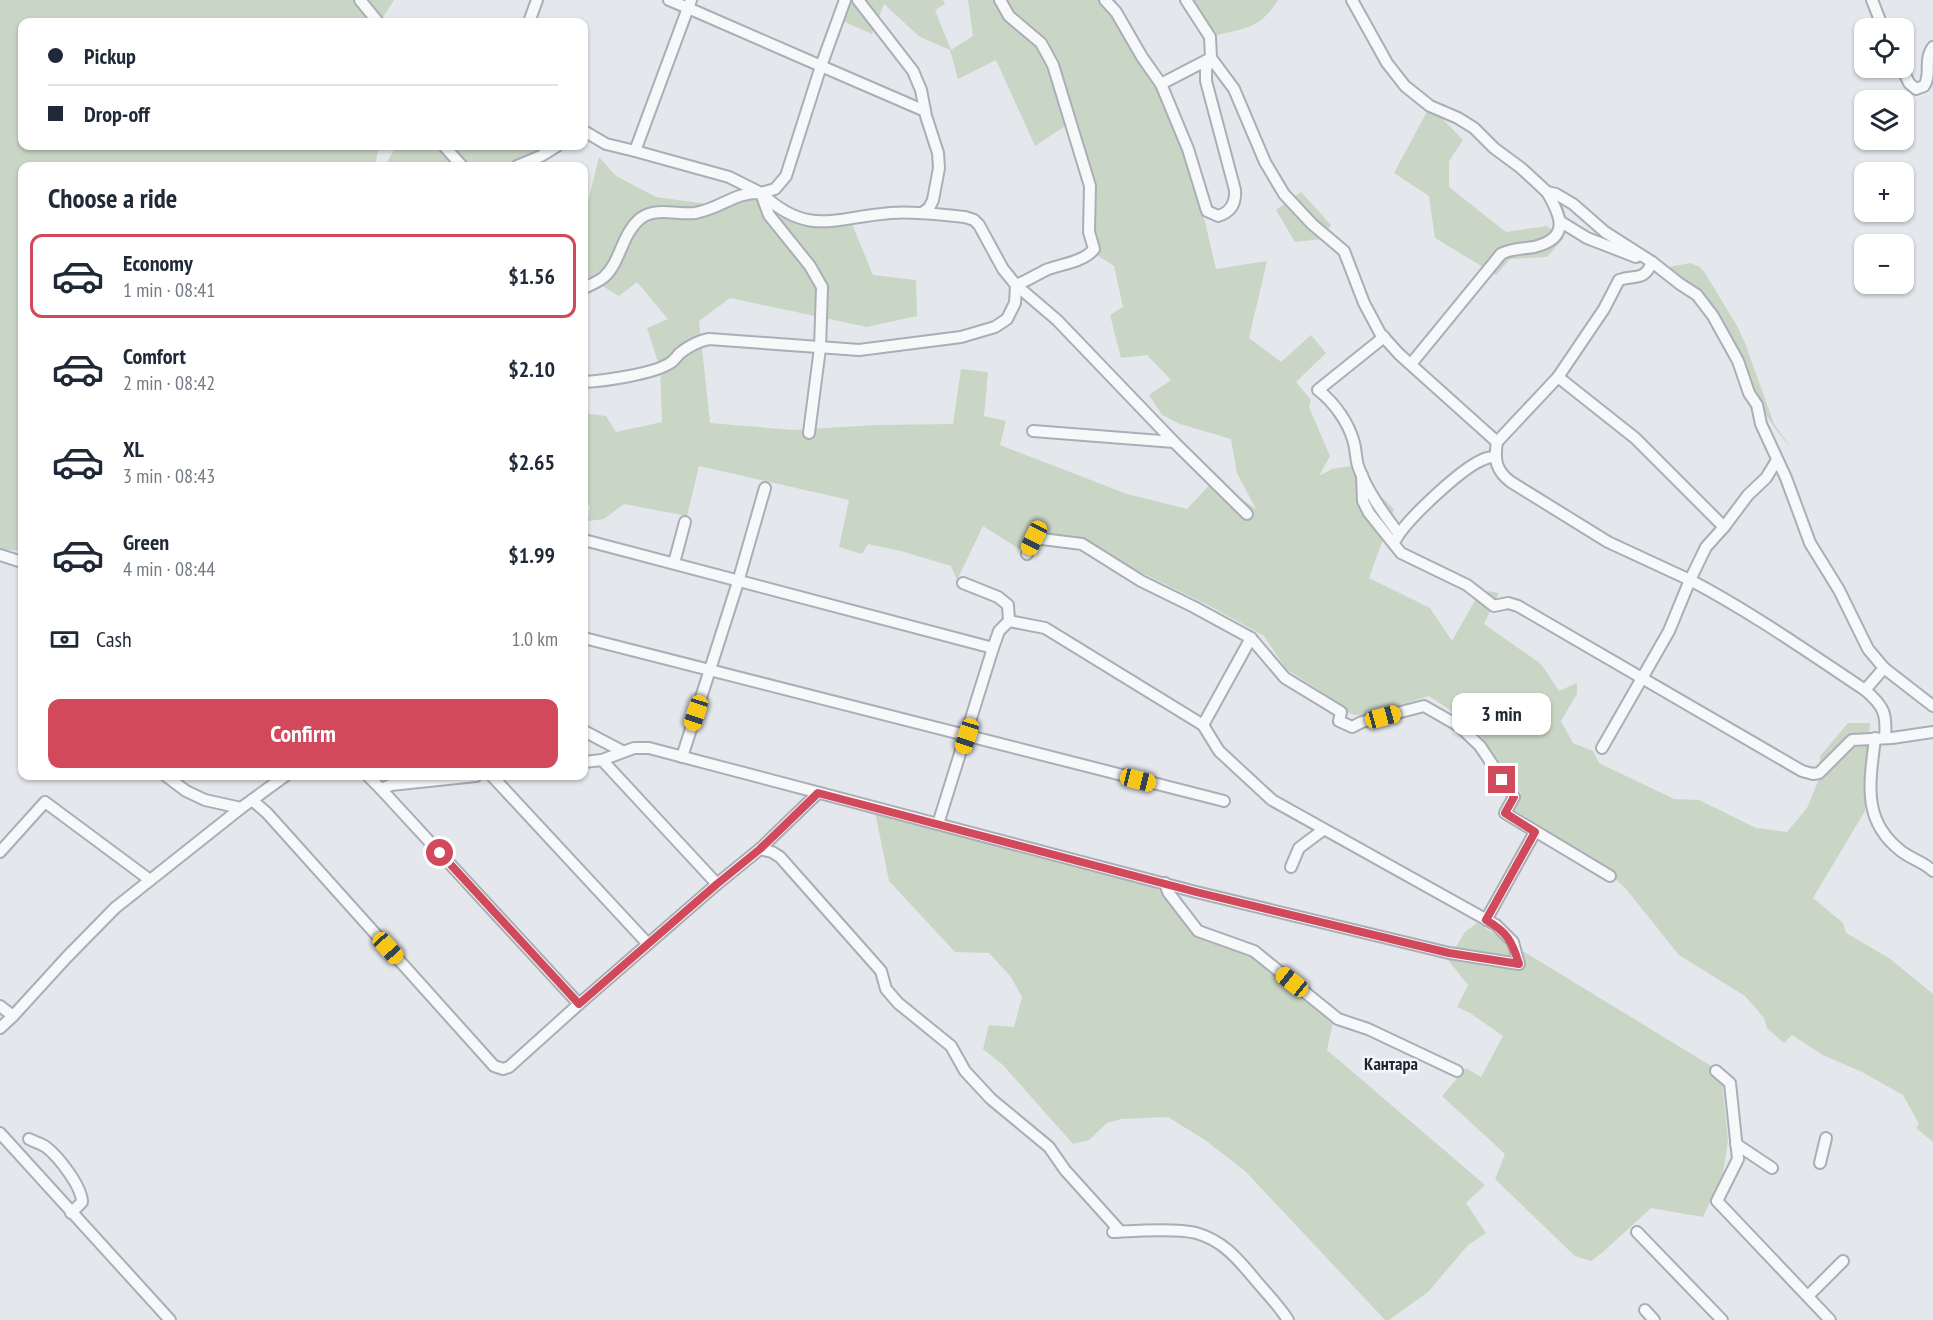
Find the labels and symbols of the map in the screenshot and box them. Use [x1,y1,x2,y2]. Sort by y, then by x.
car [1018,518,1050,558]
car [682,693,710,733]
callout: 3 min [1452,693,1552,735]
car [1363,704,1403,730]
car [953,716,981,756]
route end [1488,766,1515,793]
car [1118,767,1158,793]
route start [426,839,453,866]
car [369,929,407,967]
car [1272,964,1312,1000]
district label: Кантара [1364,1052,1418,1075]

